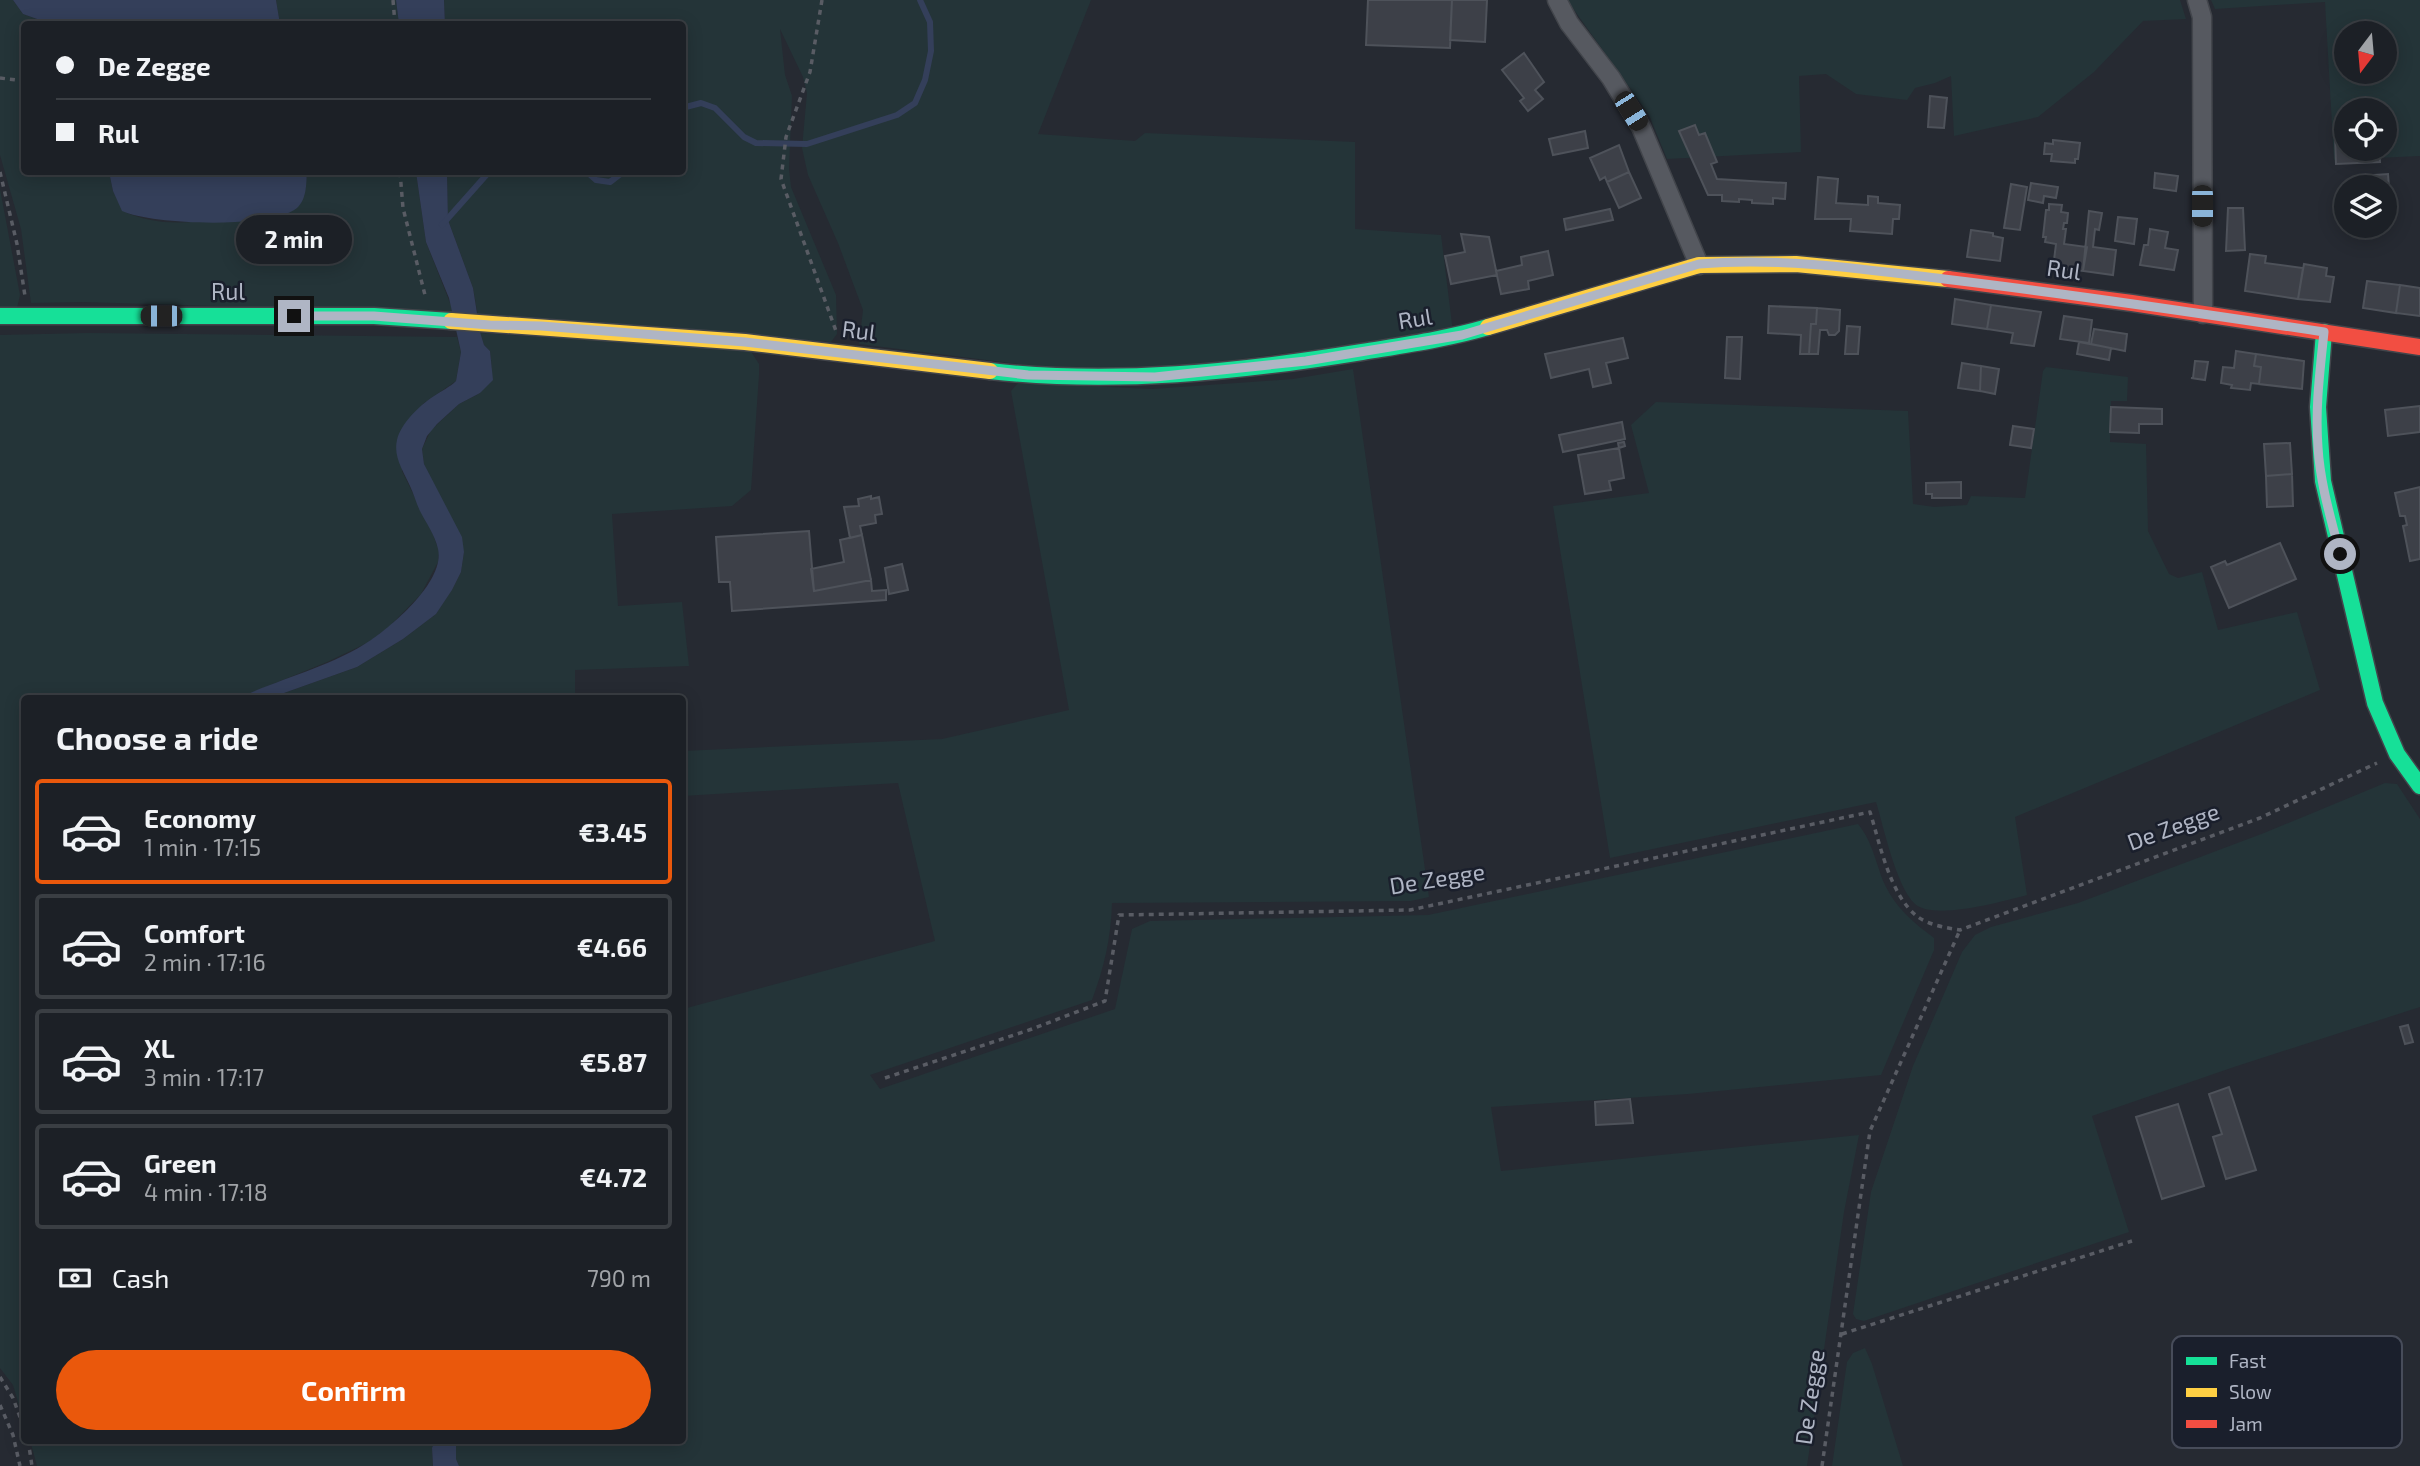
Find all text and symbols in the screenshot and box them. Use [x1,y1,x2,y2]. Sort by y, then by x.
north arrow [2334,21,2398,84]
map controls [2334,21,2397,238]
text: De Zegge [98,50,211,81]
car [1611,88,1652,134]
button: locate [2334,98,2397,161]
text: Rul [98,117,139,148]
button: layers [2334,175,2397,238]
car [2192,185,2213,227]
callout: 2 min [236,215,352,264]
text: 2 min [265,225,323,253]
street label: Rul [2045,253,2083,285]
street label: Rul [211,277,245,305]
route end [278,300,310,332]
street label: Rul [1396,301,1434,334]
car [141,306,183,327]
street label: Rul [840,314,878,346]
route start [2324,538,2356,570]
text: Choose a ride [56,718,259,756]
street label: De Zegge [2123,796,2223,856]
icon: car [60,800,123,863]
text: Economy [144,802,256,833]
text: €3.45 [578,816,647,847]
text: 1 min · 17:15 [144,833,261,861]
street label: De Zegge [1387,857,1487,899]
icon: car [60,915,123,978]
text: Comfort [144,917,245,948]
text: €4.66 [577,931,647,962]
text: 2 min · 17:16 [144,948,266,976]
icon: car [60,1030,123,1093]
text: XL [144,1032,175,1063]
text: €5.87 [580,1046,647,1077]
text: 3 min · 17:17 [144,1063,264,1091]
icon: car [60,1145,123,1208]
text: Green [144,1147,217,1178]
text: €4.72 [579,1161,647,1192]
text: 4 min · 17:18 [144,1178,268,1206]
icon: cash [56,1259,94,1297]
text: Cash [112,1262,169,1293]
text: 790 m [587,1264,651,1292]
legend [2172,1336,2402,1448]
street label: De Zegge [1788,1348,1830,1446]
text: Fast [2229,1349,2266,1372]
button: Confirm [56,1350,651,1430]
text: Slow [2229,1380,2272,1403]
text: Jam [2229,1412,2263,1435]

